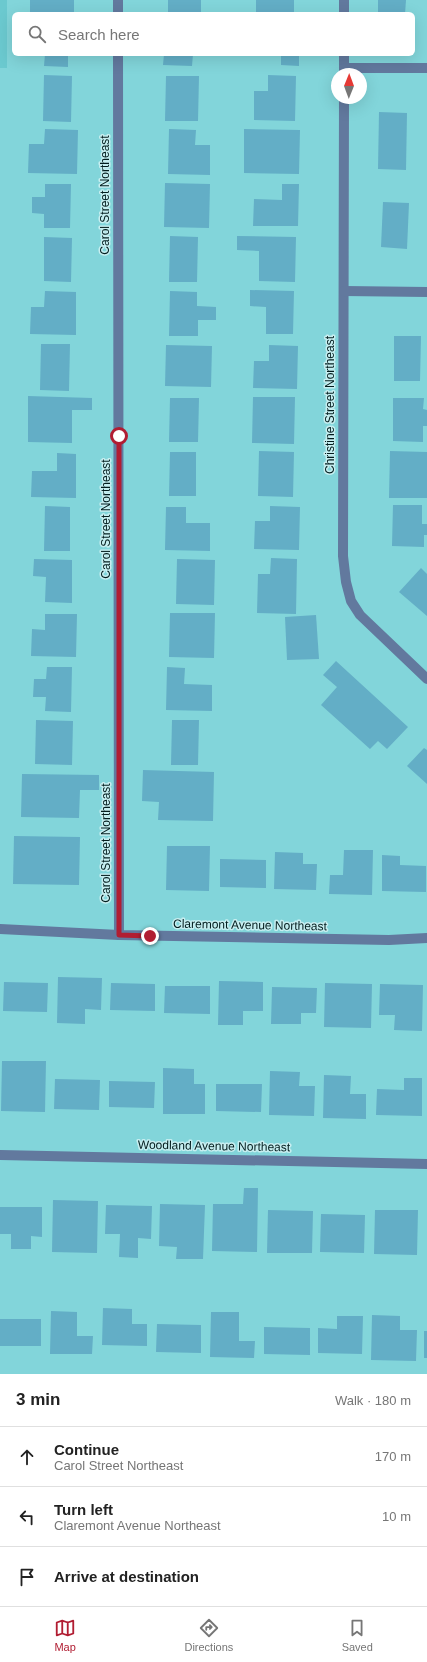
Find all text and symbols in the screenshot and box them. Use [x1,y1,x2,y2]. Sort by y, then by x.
search box [12,12,415,56]
icon: search [26,23,48,45]
text: Search here [58,26,140,43]
north arrow [331,68,367,104]
street label: Carol Street Northeast [98,135,112,255]
street label: Christine Street Northeast [323,335,337,474]
route start [110,427,128,445]
street label: Carol Street Northeast [99,459,113,579]
street label: Carol Street Northeast [99,783,113,903]
street label: Claremont Avenue Northeast [173,917,328,933]
route end [141,927,159,945]
street label: Woodland Avenue Northeast [138,1138,291,1154]
text: 3 min [16,1390,60,1409]
text: Walk · 180 m [335,1393,411,1408]
text: Continue [54,1441,119,1458]
icon: ahead [16,1446,38,1468]
text: 170 m [375,1449,411,1464]
text: Carol Street Northeast [54,1458,183,1473]
text: Turn left [54,1501,113,1518]
icon: left [16,1506,38,1528]
text: 10 m [382,1509,411,1524]
text: Claremont Avenue Northeast [54,1518,221,1533]
icon: arrive [16,1566,38,1588]
text: Arrive at destination [54,1568,199,1585]
tab: Map [54,1617,76,1653]
tab: Directions [184,1617,233,1653]
tab: Saved [342,1617,373,1653]

